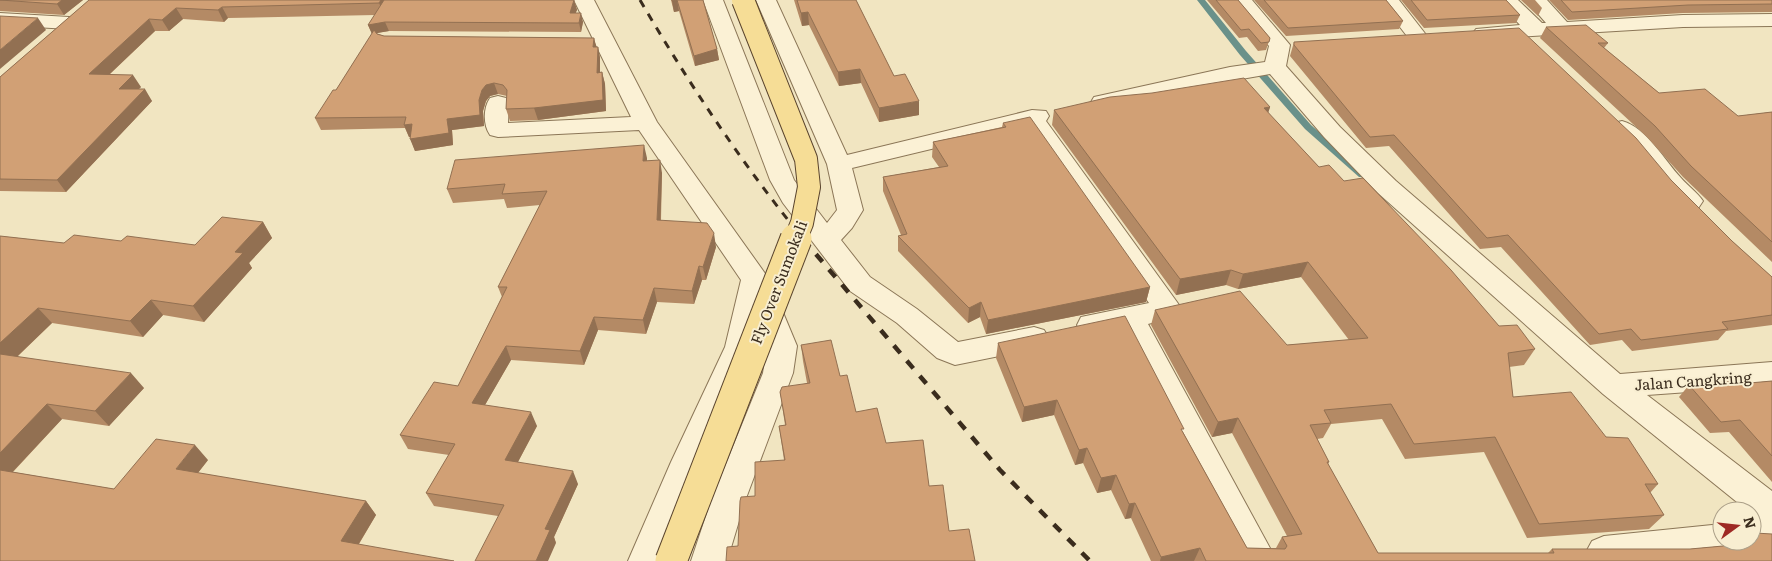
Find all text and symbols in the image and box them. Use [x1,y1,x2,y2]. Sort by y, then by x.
street label: Fly Over Sumokali [744,217,812,347]
street label: Jalan Cangkring [1634,364,1753,396]
north arrow [1712,501,1762,551]
text: N [1739,514,1762,531]

